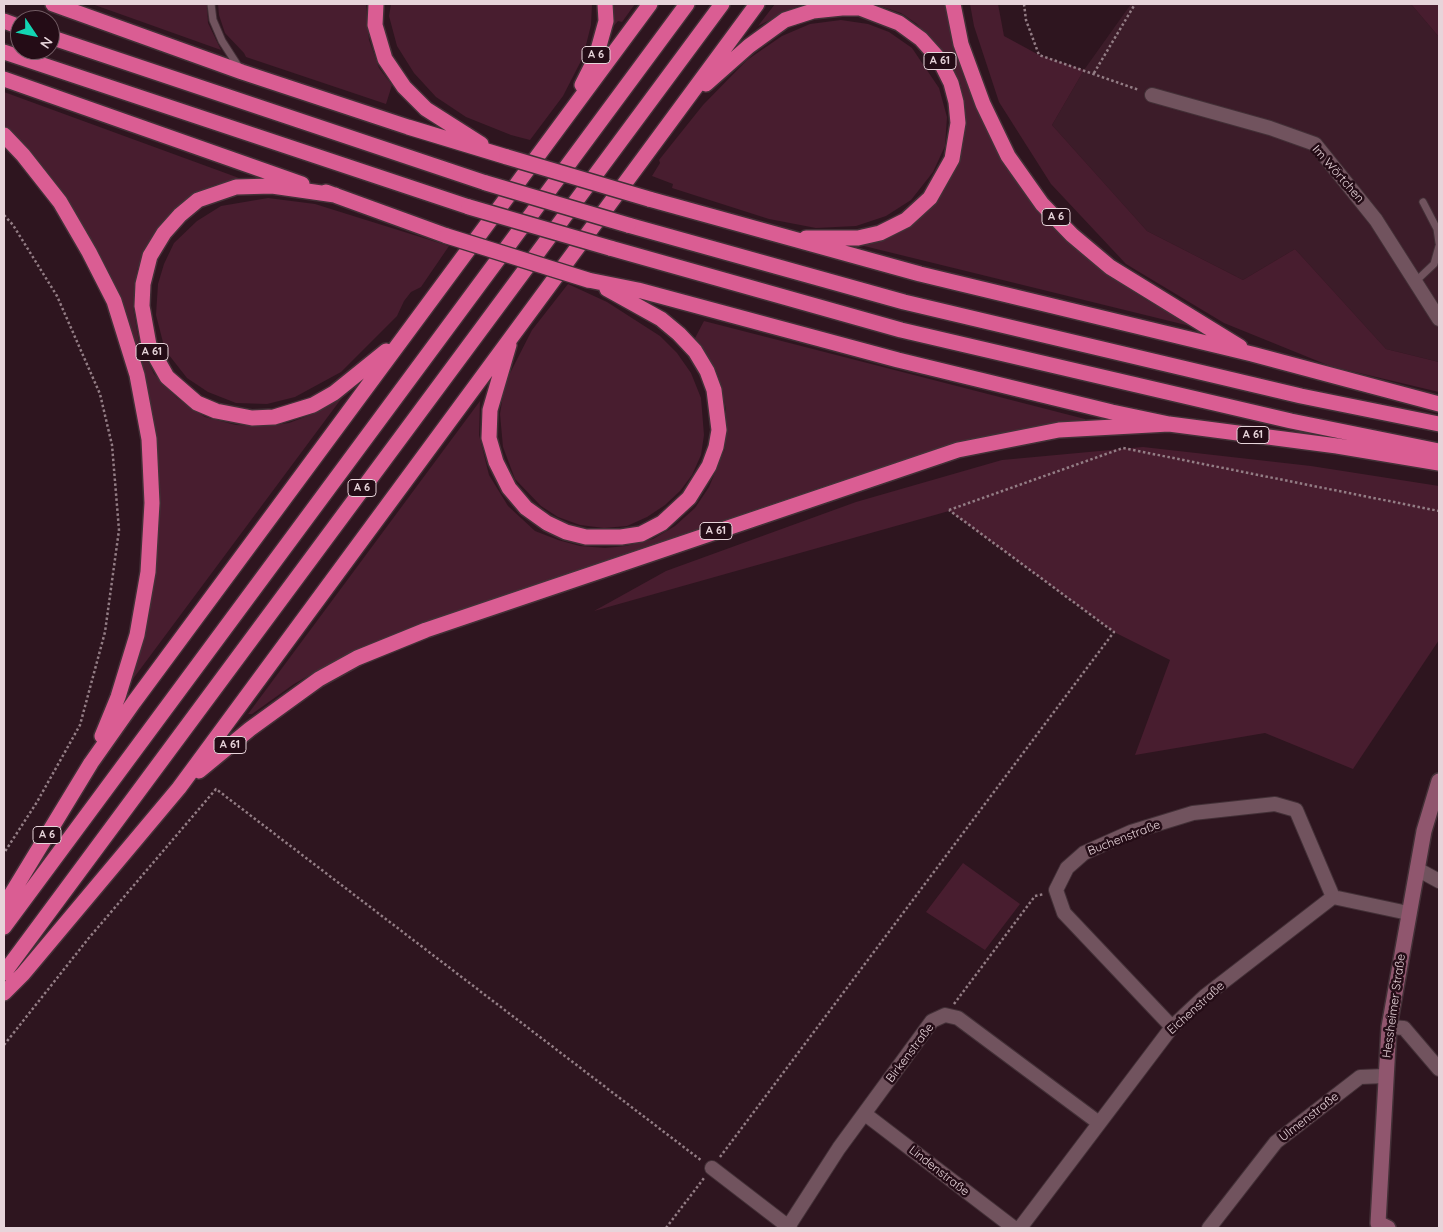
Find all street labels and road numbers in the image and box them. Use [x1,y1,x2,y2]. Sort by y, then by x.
road number: A 6 [582,46,610,64]
road number: A 61 [924,52,956,70]
street label: Im Wörtchen [1309,142,1367,206]
road number: A 6 [1042,208,1070,226]
road number: A 61 [136,344,168,361]
road number: A 61 [1237,426,1269,444]
road number: A 6 [348,479,376,496]
road number: A 61 [700,522,732,540]
road number: A 61 [214,736,246,754]
street label: Buchenstraße [1086,818,1162,858]
road number: A 6 [33,826,61,844]
street label: Hessheimer Straße [1380,953,1408,1059]
street label: Eichenstraße [1165,979,1227,1037]
street label: Birkenstraße [883,1021,937,1085]
street label: Ulmenstraße [1276,1089,1342,1145]
street label: Lindenstraße [906,1143,972,1199]

